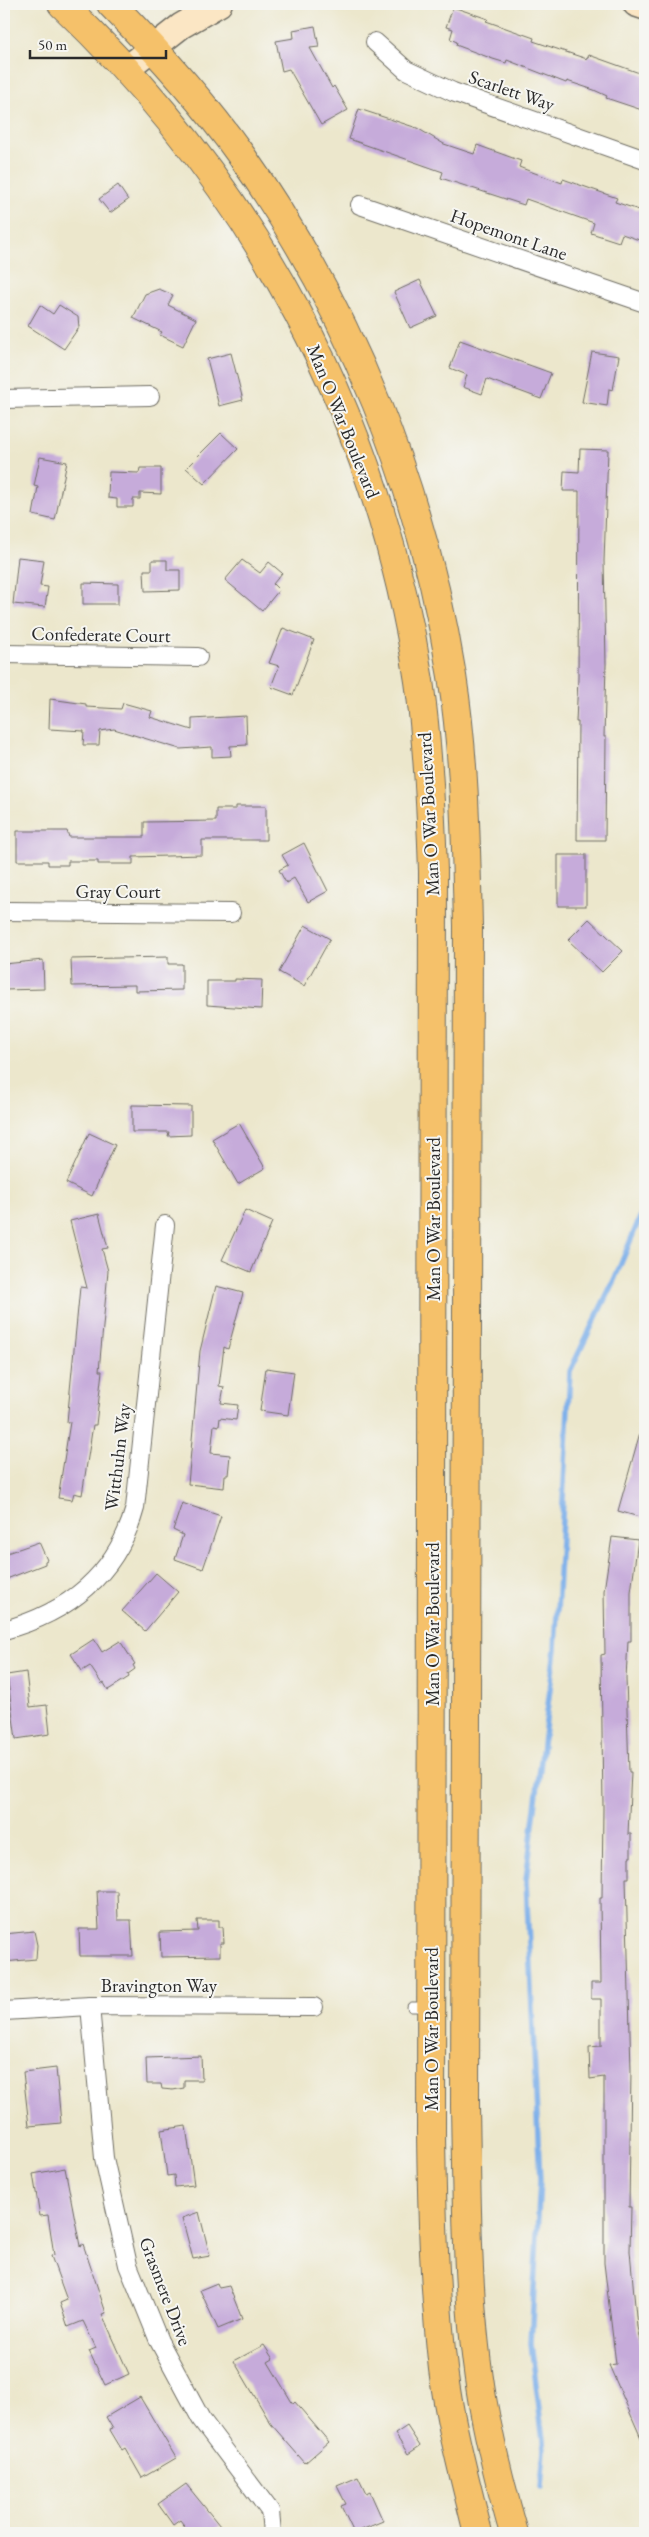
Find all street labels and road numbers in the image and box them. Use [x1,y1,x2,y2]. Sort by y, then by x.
street label: Scarlett Way [466,64,559,117]
street label: Hopemont Lane [447,203,571,266]
street label: Man O War Boulevard [301,341,386,502]
street label: Confederate Court [31,621,171,648]
street label: Man O War Boulevard [412,731,445,896]
street label: Gray Court [76,879,160,904]
street label: Man O War Boulevard [421,1137,446,1301]
street label: Witthuhn Way [98,1401,137,1512]
street label: Man O War Boulevard [420,1542,445,1706]
street label: Man O War Boulevard [419,1947,444,2111]
street label: Bravington Way [101,1973,218,1998]
street label: Grasmere Drive [133,2233,198,2349]

